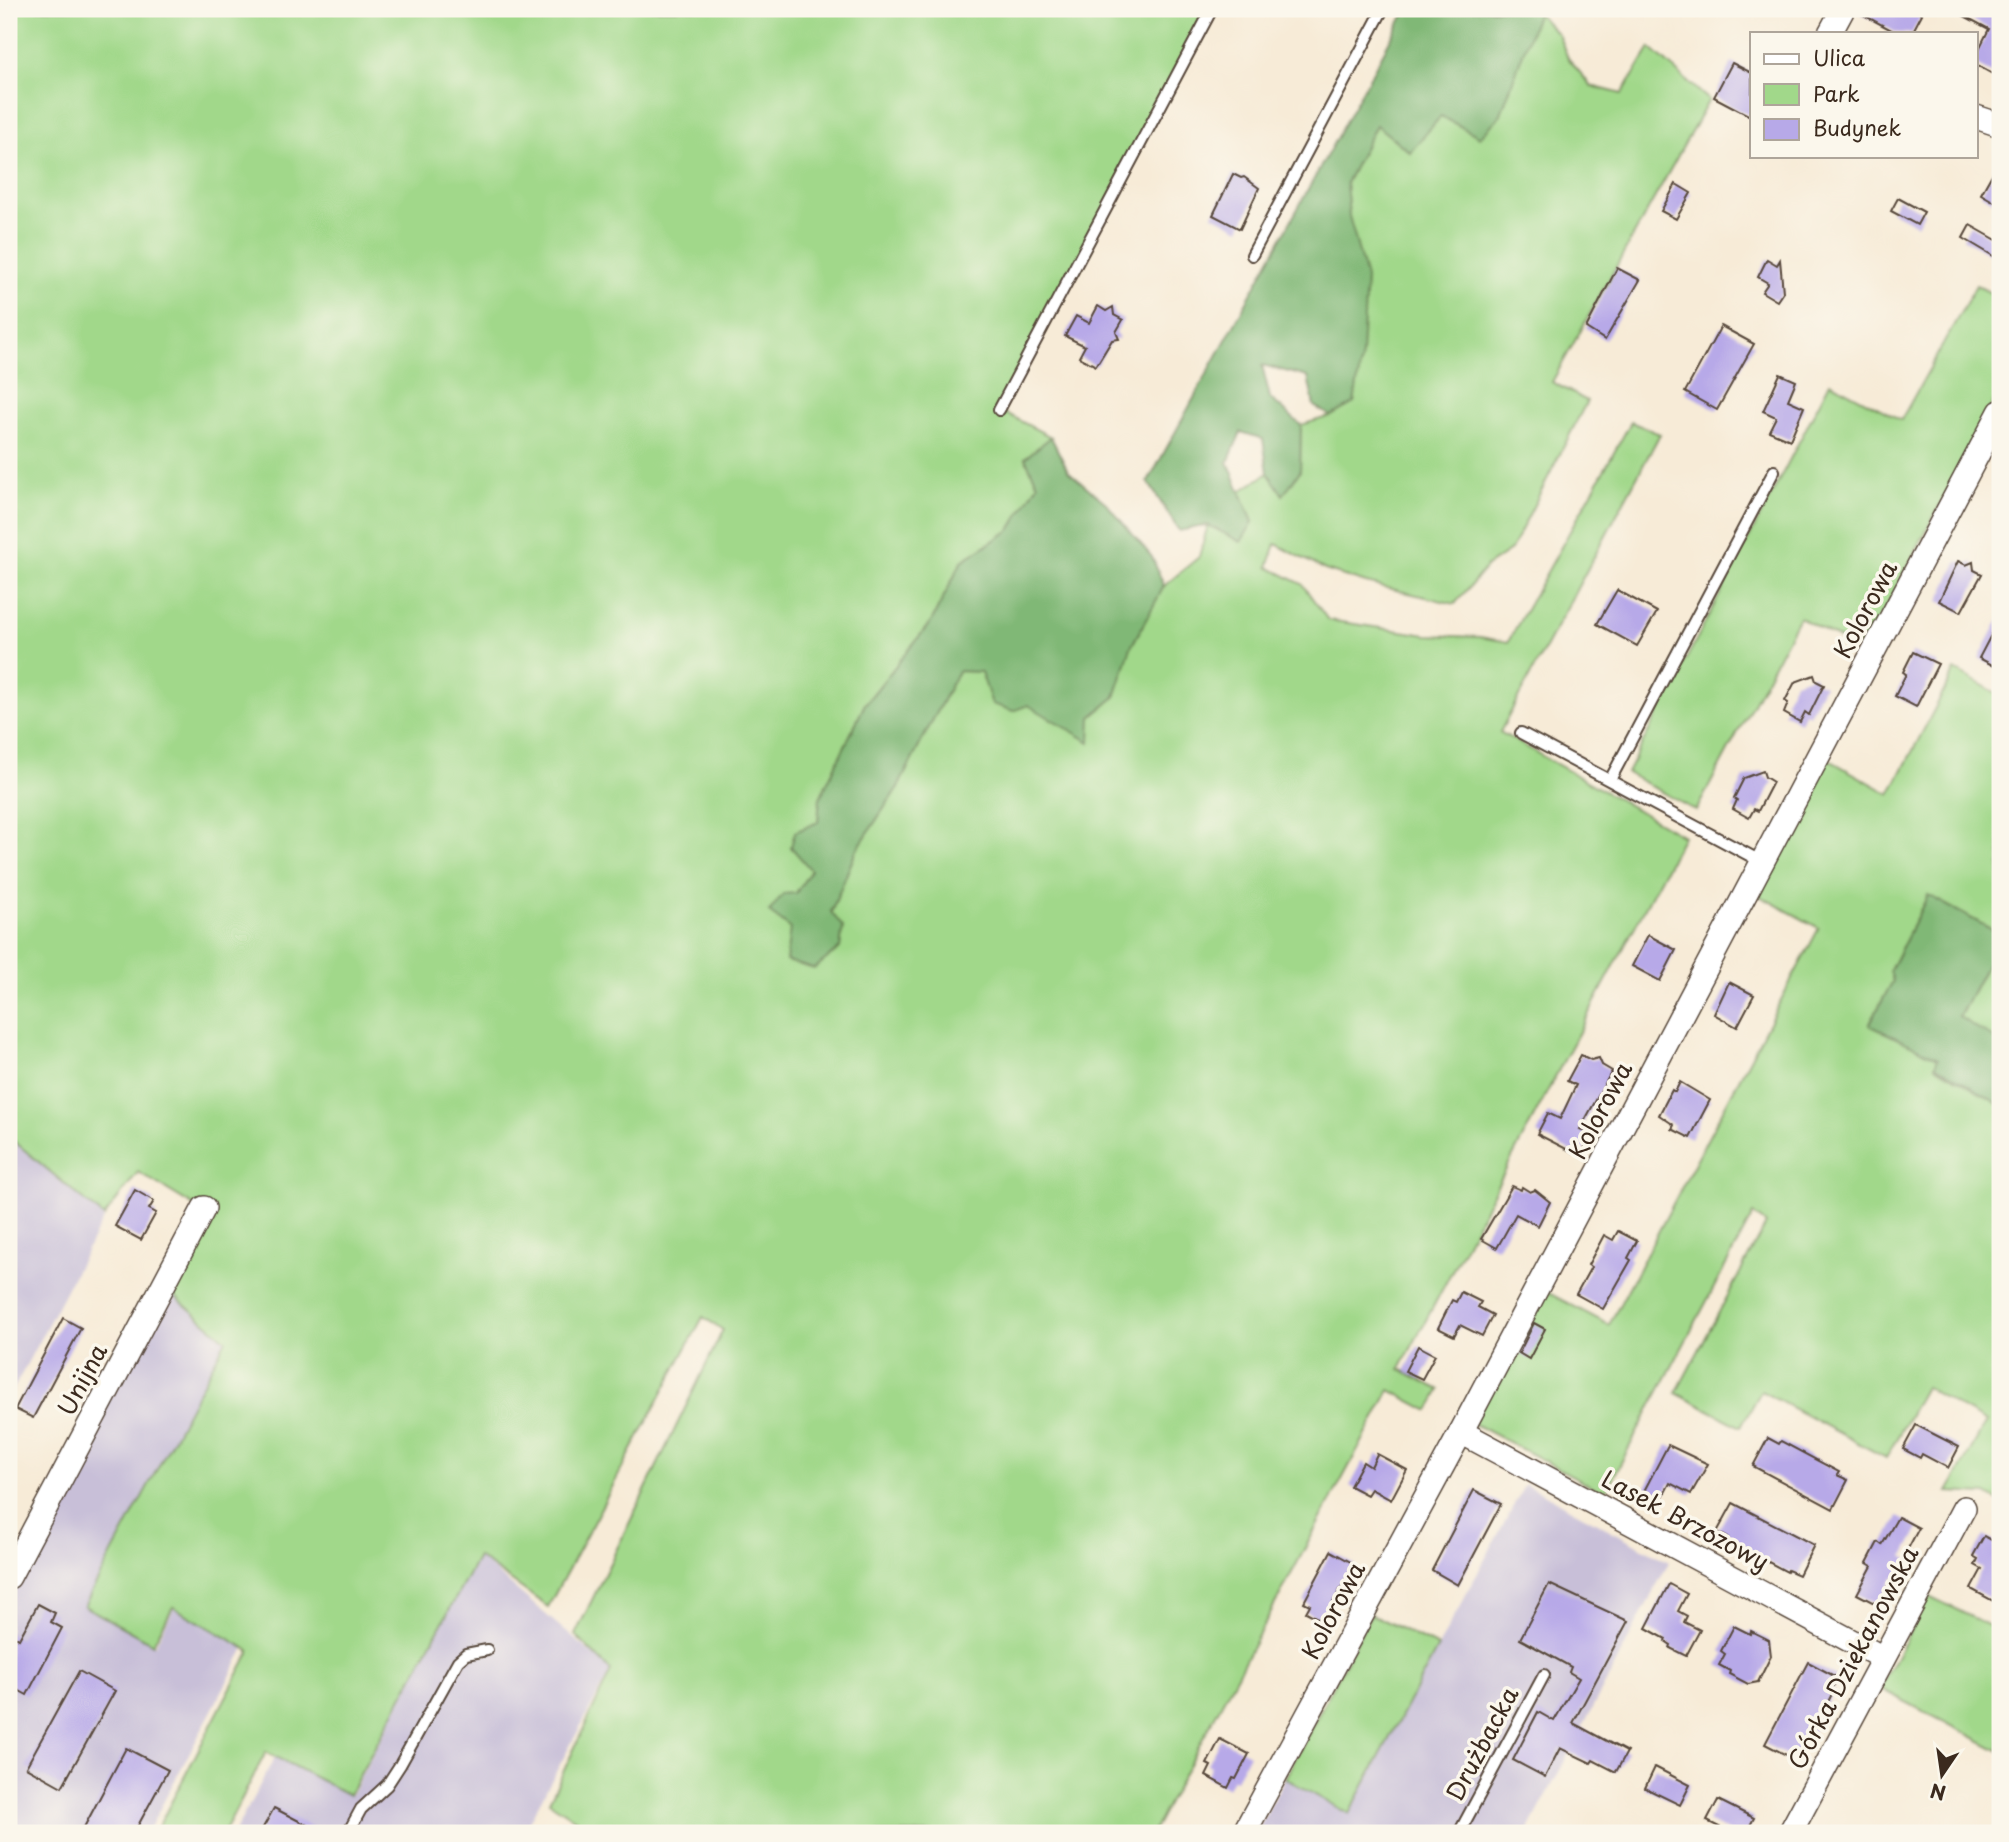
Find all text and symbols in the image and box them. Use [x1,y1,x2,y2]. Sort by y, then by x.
legend [1750,32,1978,158]
text: Ulica [1813,41,1866,73]
text: Park [1813,77,1860,109]
text: Budynek [1813,111,1902,143]
street label: Kolorowa [1823,554,1905,664]
street label: Kolorowa [1558,1055,1640,1165]
street label: Unijna [47,1337,115,1421]
street label: Lasek Brzozowy [1596,1460,1776,1579]
street label: Górka Dziekanowska [1778,1539,1926,1775]
street label: Kolorowa [1291,1555,1373,1665]
street label: Drużbacka [1436,1680,1526,1806]
north arrow [1908,1741,1978,1811]
text: N [1927,1777,1948,1808]

